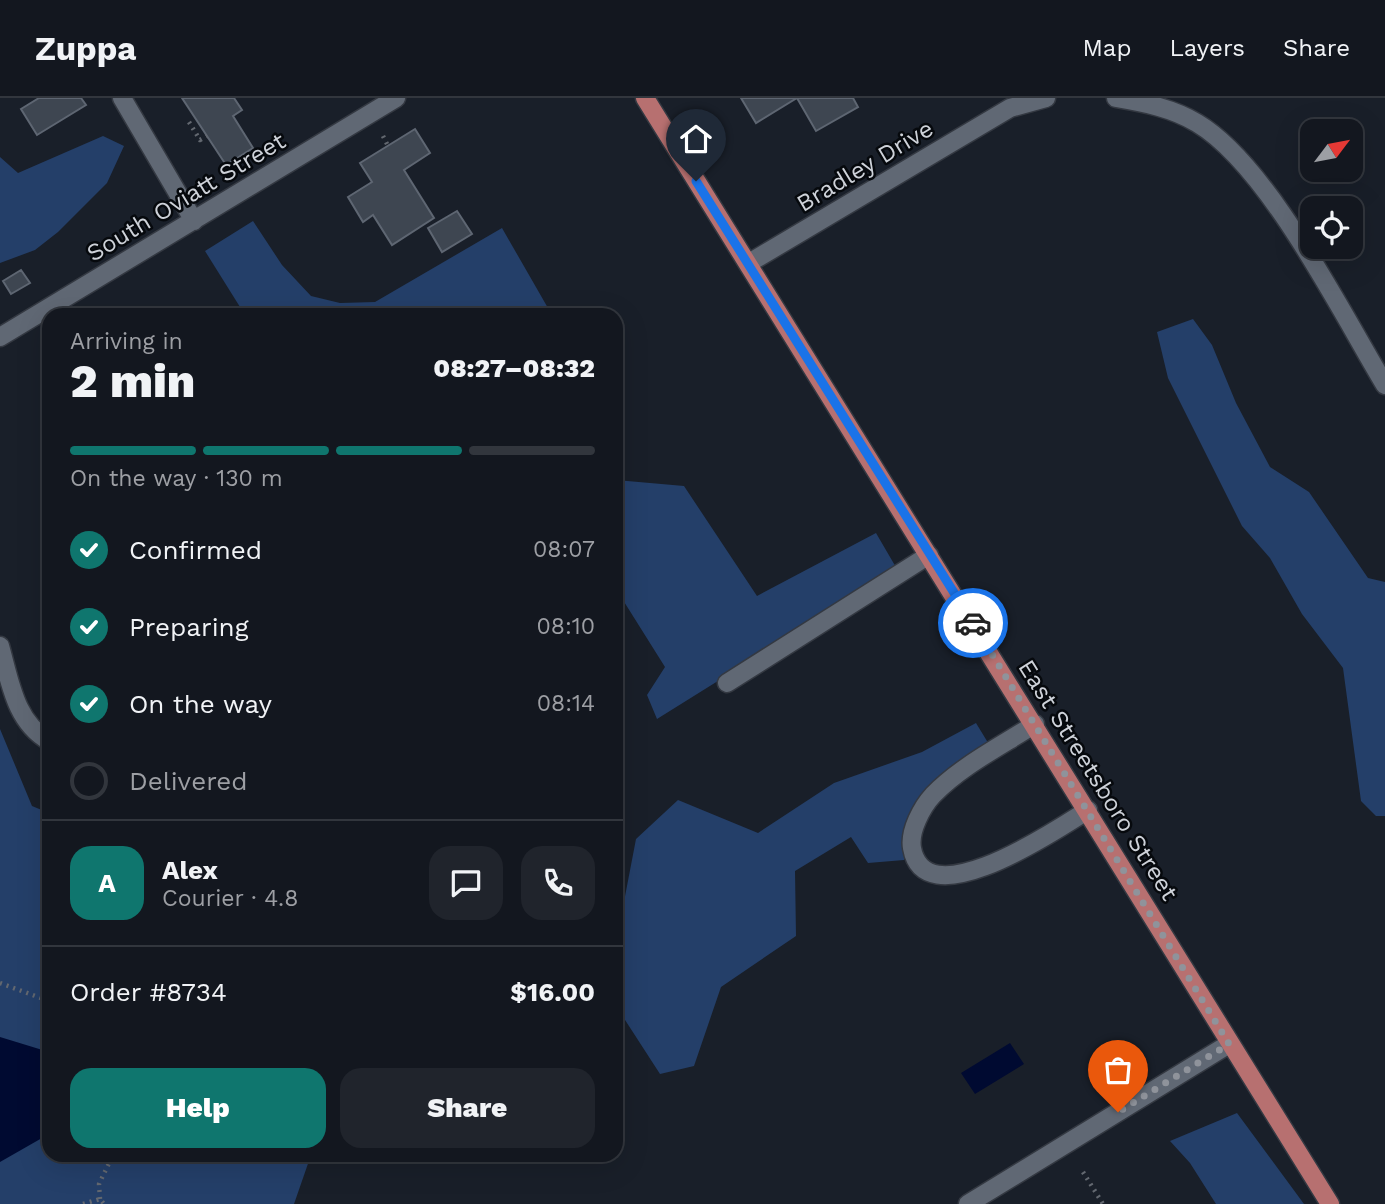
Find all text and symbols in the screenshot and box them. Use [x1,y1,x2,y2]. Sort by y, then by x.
text: Zuppa [35,29,136,68]
text: Map [1083,34,1131,62]
text: Layers [1169,34,1245,62]
text: Share [1283,34,1350,62]
pin [666,109,726,181]
street label: Bradley Drive [792,114,938,218]
north arrow [1300,119,1363,182]
map controls [1300,119,1363,259]
icon: home [677,120,715,158]
street label: South Oviatt Street [82,127,290,267]
button: locate [1300,196,1363,259]
text: Arriving in [70,328,183,355]
text: 08:27–08:32 [433,353,595,383]
text: 2 min [70,354,195,408]
text: On the way · 130 m [70,465,283,492]
icon: check [70,531,108,569]
text: Confirmed [129,535,262,565]
text: 08:07 [533,536,595,563]
courier [938,588,1008,658]
icon: car [954,604,992,642]
icon: check [70,608,108,646]
text: Preparing [129,612,249,642]
text: 08:10 [536,613,595,640]
street label: East Streetsboro Street [1012,655,1184,905]
icon: check [70,685,108,723]
text: On the way [129,689,272,719]
text: 08:14 [537,690,595,717]
text: Delivered [129,766,248,796]
button: chat [429,846,503,920]
button: phone [521,846,595,920]
text: Alex [162,855,218,885]
text: A [98,868,116,898]
text: Courier · 4.8 [162,885,298,912]
text: Order #8734 [70,977,227,1007]
text: $16.00 [510,977,595,1007]
pin [1088,1040,1148,1112]
icon: bag [1099,1051,1137,1089]
button: Help [70,1068,326,1148]
button: Share [340,1068,595,1148]

